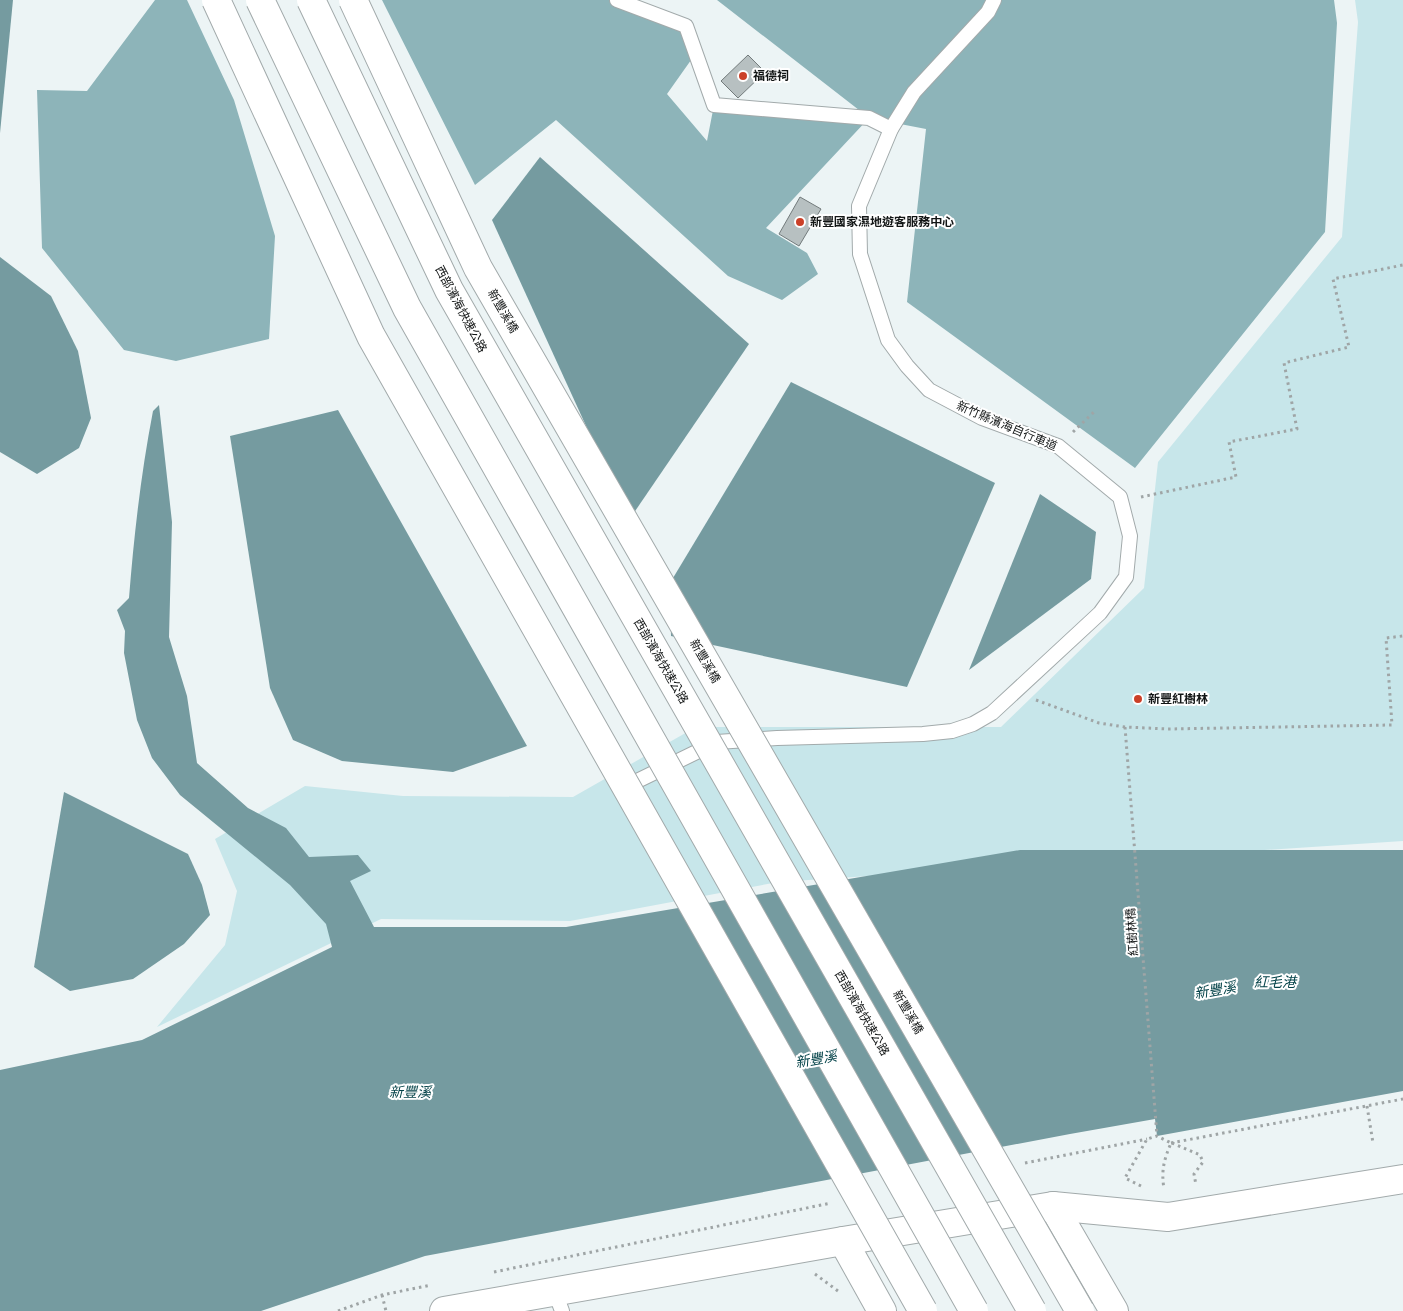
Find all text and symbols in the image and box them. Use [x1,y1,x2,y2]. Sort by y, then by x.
place label: 福德祠 [753,69,789,83]
marker: 福德祠 [737,70,749,82]
place label: 新豐國家濕地遊客服務中心 [810,215,954,229]
marker: 新豐國家濕地遊客服務中心 [794,216,806,228]
street label: 西部濱海快速公路 [432,263,490,355]
street label: 新豐溪橋 [485,287,521,335]
street label: 新竹縣濱海自行車道 [955,398,1059,454]
street label: 西部濱海快速公路 [631,616,691,706]
street label: 新豐溪橋 [687,637,723,685]
place label: 新豐紅樹林 [1148,692,1208,706]
marker: 新豐紅樹林 [1132,693,1144,705]
street label: 紅樹林橋 [1123,908,1141,956]
street label: 西部濱海快速公路 [832,968,892,1058]
water label: 紅毛港 [1254,974,1298,991]
water label: 新豐溪 [1193,978,1239,1003]
street label: 新豐溪橋 [890,988,926,1036]
water label: 新豐溪 [794,1047,840,1072]
water label: 新豐溪 [389,1084,433,1101]

